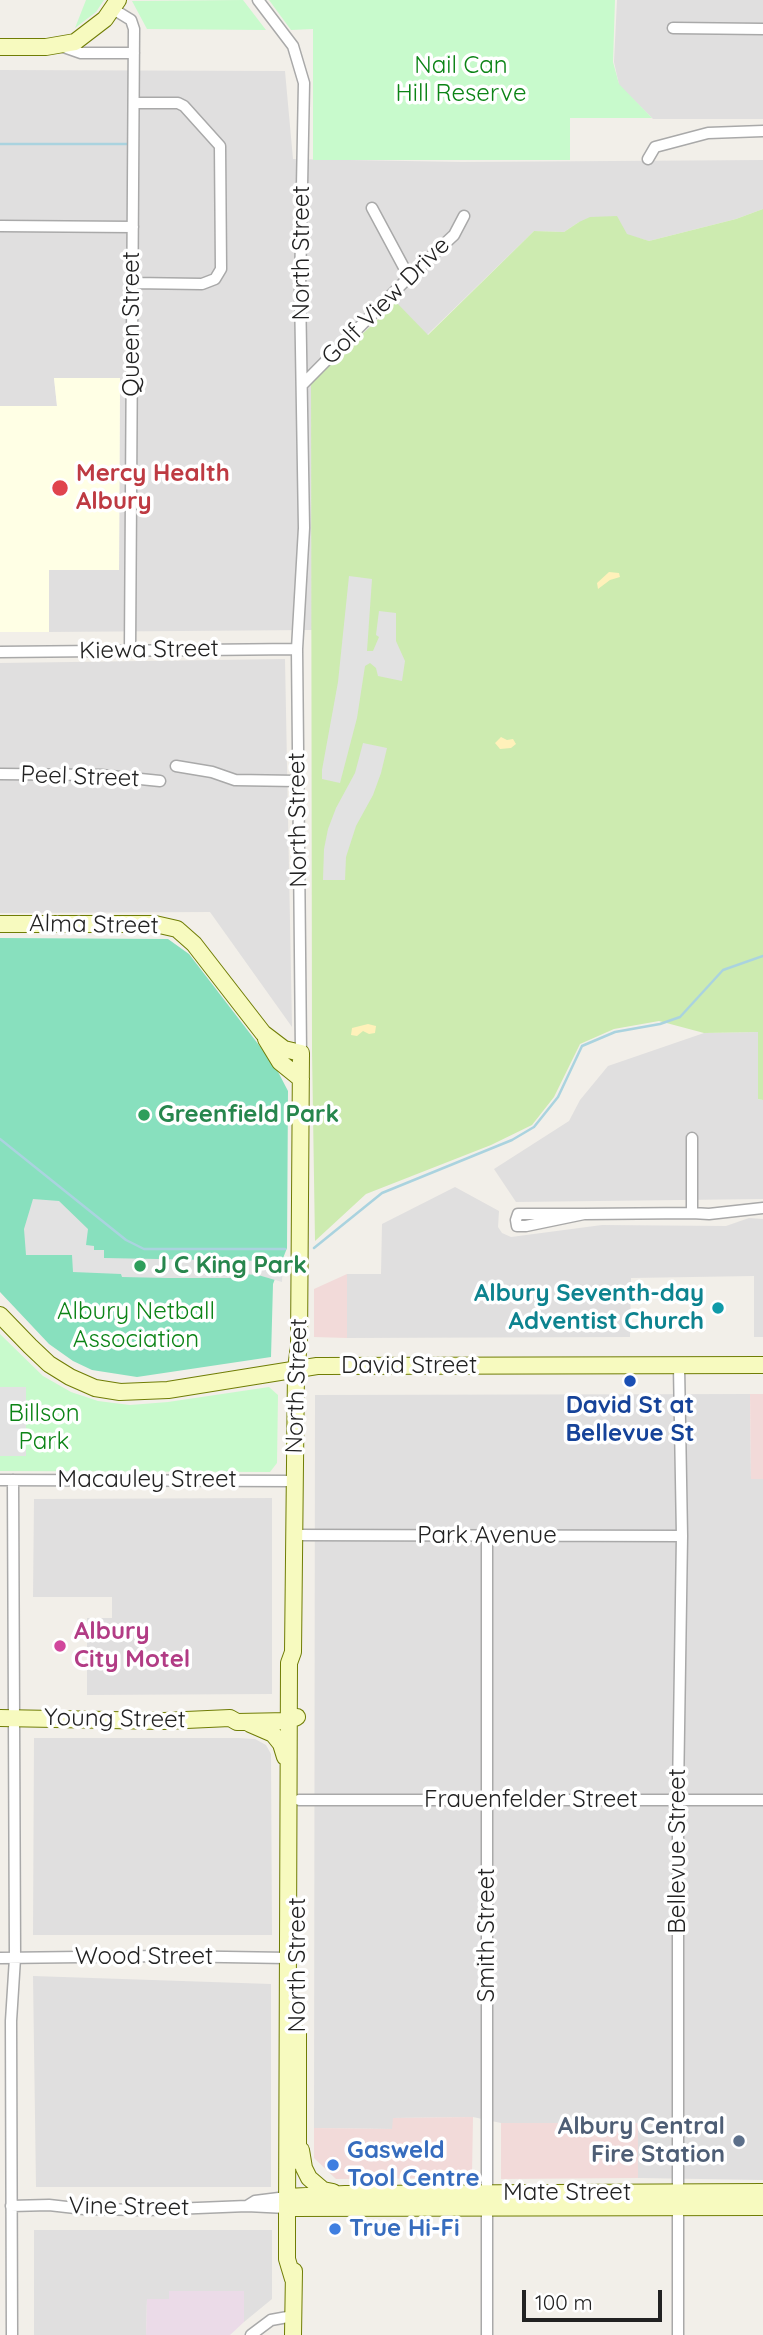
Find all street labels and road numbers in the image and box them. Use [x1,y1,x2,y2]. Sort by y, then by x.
street label: North Street [288,185,316,321]
street label: Golf View Drive [316,231,456,371]
street label: Queen Street [118,251,146,397]
street label: Kiewa Street [79,634,219,666]
street label: North Street [282,752,314,888]
street label: Peel Street [20,761,140,793]
street label: Alma Street [29,909,159,941]
street label: North Street [280,1318,314,1454]
street label: David Street [341,1352,477,1380]
street label: Macauley Street [57,1466,237,1494]
street label: Park Avenue [417,1522,557,1550]
street label: Young Street [44,1703,186,1735]
street label: Bellevue Street [664,1768,692,1934]
street label: Frauenfelder Street [424,1786,638,1814]
street label: Smith Street [473,1868,501,2002]
street label: North Street [284,1897,312,2033]
street label: Wood Street [75,1943,213,1971]
street label: Mate Street [503,2179,631,2207]
street label: Vine Street [68,2192,190,2222]

